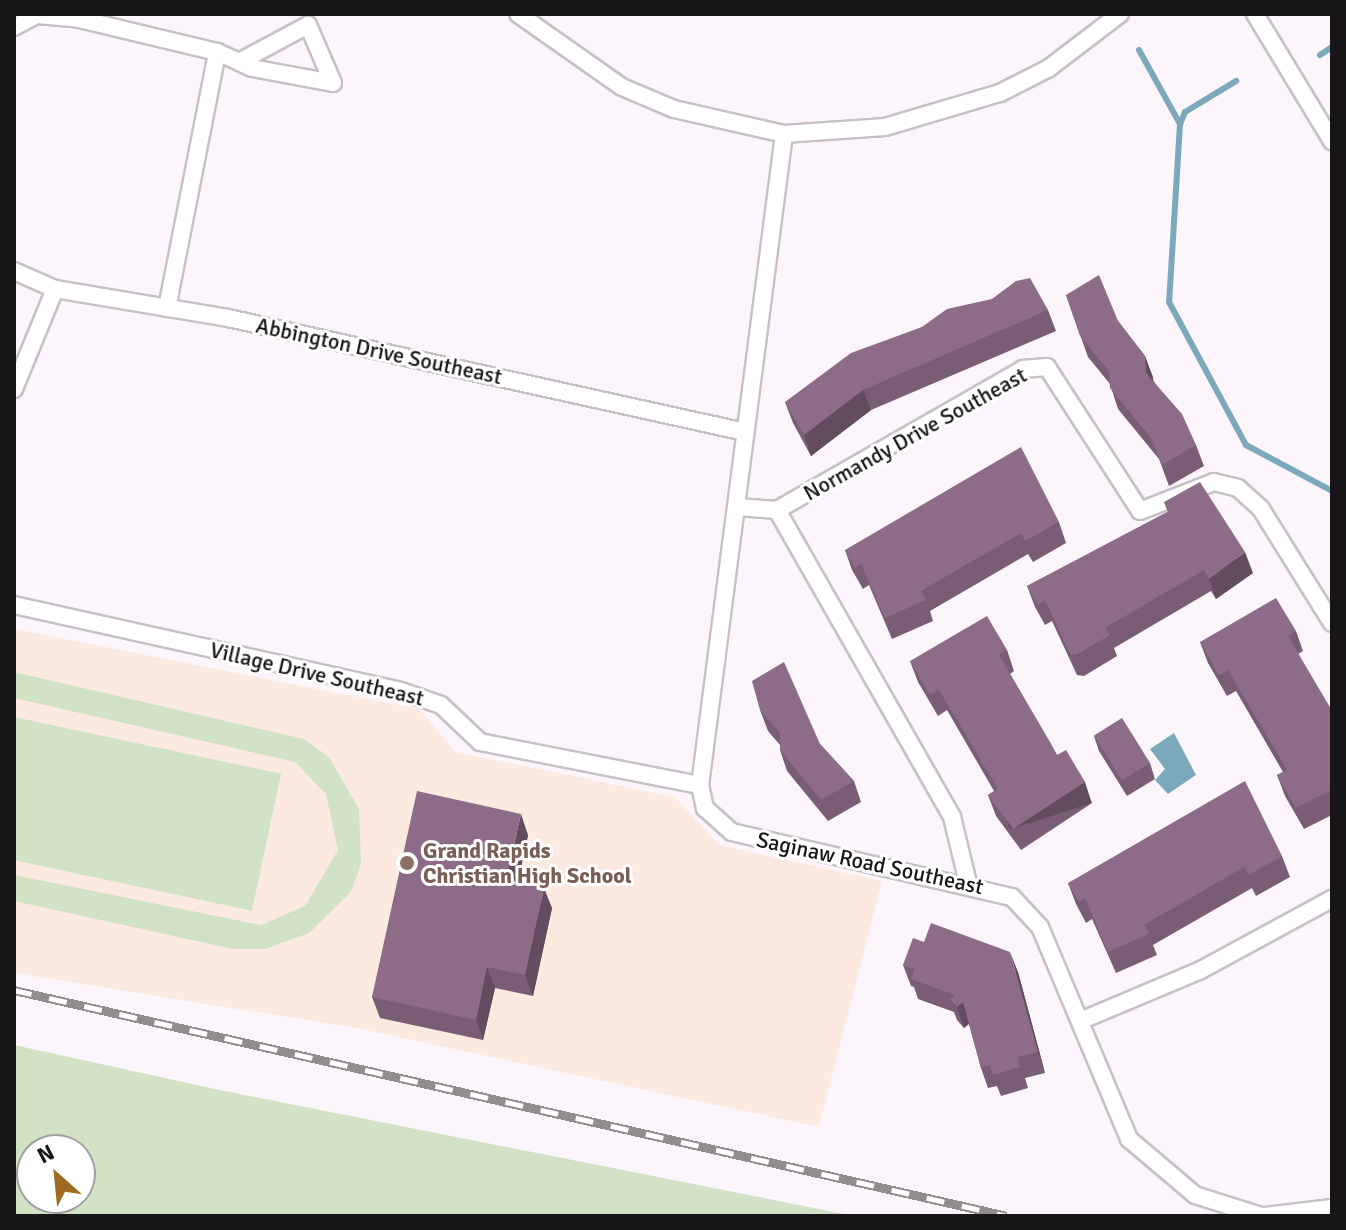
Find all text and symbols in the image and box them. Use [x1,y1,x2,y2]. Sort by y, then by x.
street label: Abbington Drive Southeast [254,312,504,390]
street label: Normandy Drive Southeast [799,362,1031,506]
street label: Village Drive Southeast [207,637,427,711]
street label: Saginaw Road Southeast [754,826,986,900]
place label: Grand Rapids Christian High School [423,837,632,888]
marker: Grand Rapids Christian High School [398,854,416,872]
north arrow [16,1134,96,1214]
text: N [33,1138,59,1169]

